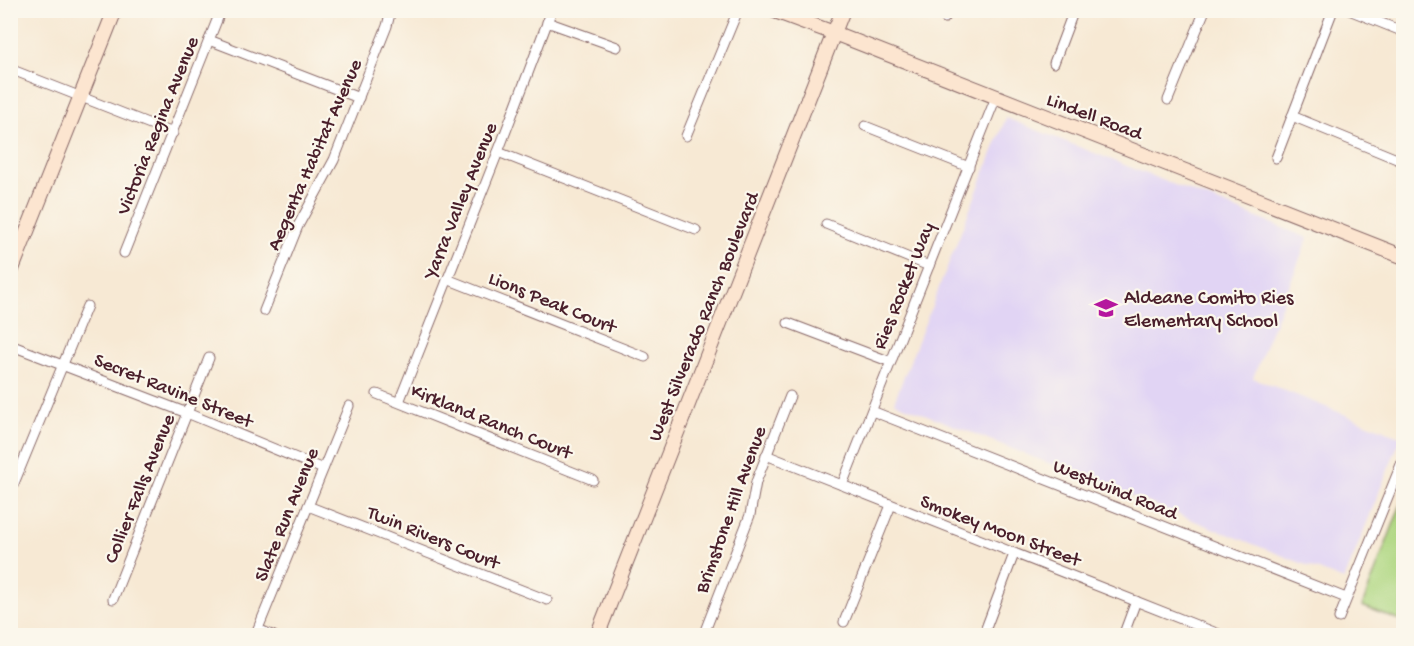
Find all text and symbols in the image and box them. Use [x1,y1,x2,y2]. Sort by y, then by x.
street label: Victoria Regina Avenue [113,33,206,220]
street label: Aegenta Habitat Avenue [264,56,369,255]
street label: Lindell Road [1043,90,1147,148]
street label: Yarra Valley Avenue [420,119,504,285]
street label: West Silverado Ranch Boulevard [645,187,767,445]
street label: Ries Rocket Way [869,219,941,353]
street label: Lions Peak Court [485,268,621,341]
place label: Aldeane Comito Ries Elementary School [1124,288,1294,334]
school or university icon: Aldeane Comito Ries Elementary School [1093,295,1119,321]
street label: Secret Ravine Street [90,350,257,435]
street label: Kirkland Ranch Court [407,380,576,467]
street label: Collier Falls Avenue [101,411,182,567]
street label: Brimstone Hill Avenue [691,423,773,598]
street label: Slate Run Avenue [251,444,326,586]
street label: Westwind Road [1049,456,1182,528]
street label: Smokey Moon Street [916,491,1085,574]
street label: Twin Rivers Court [362,502,504,577]

